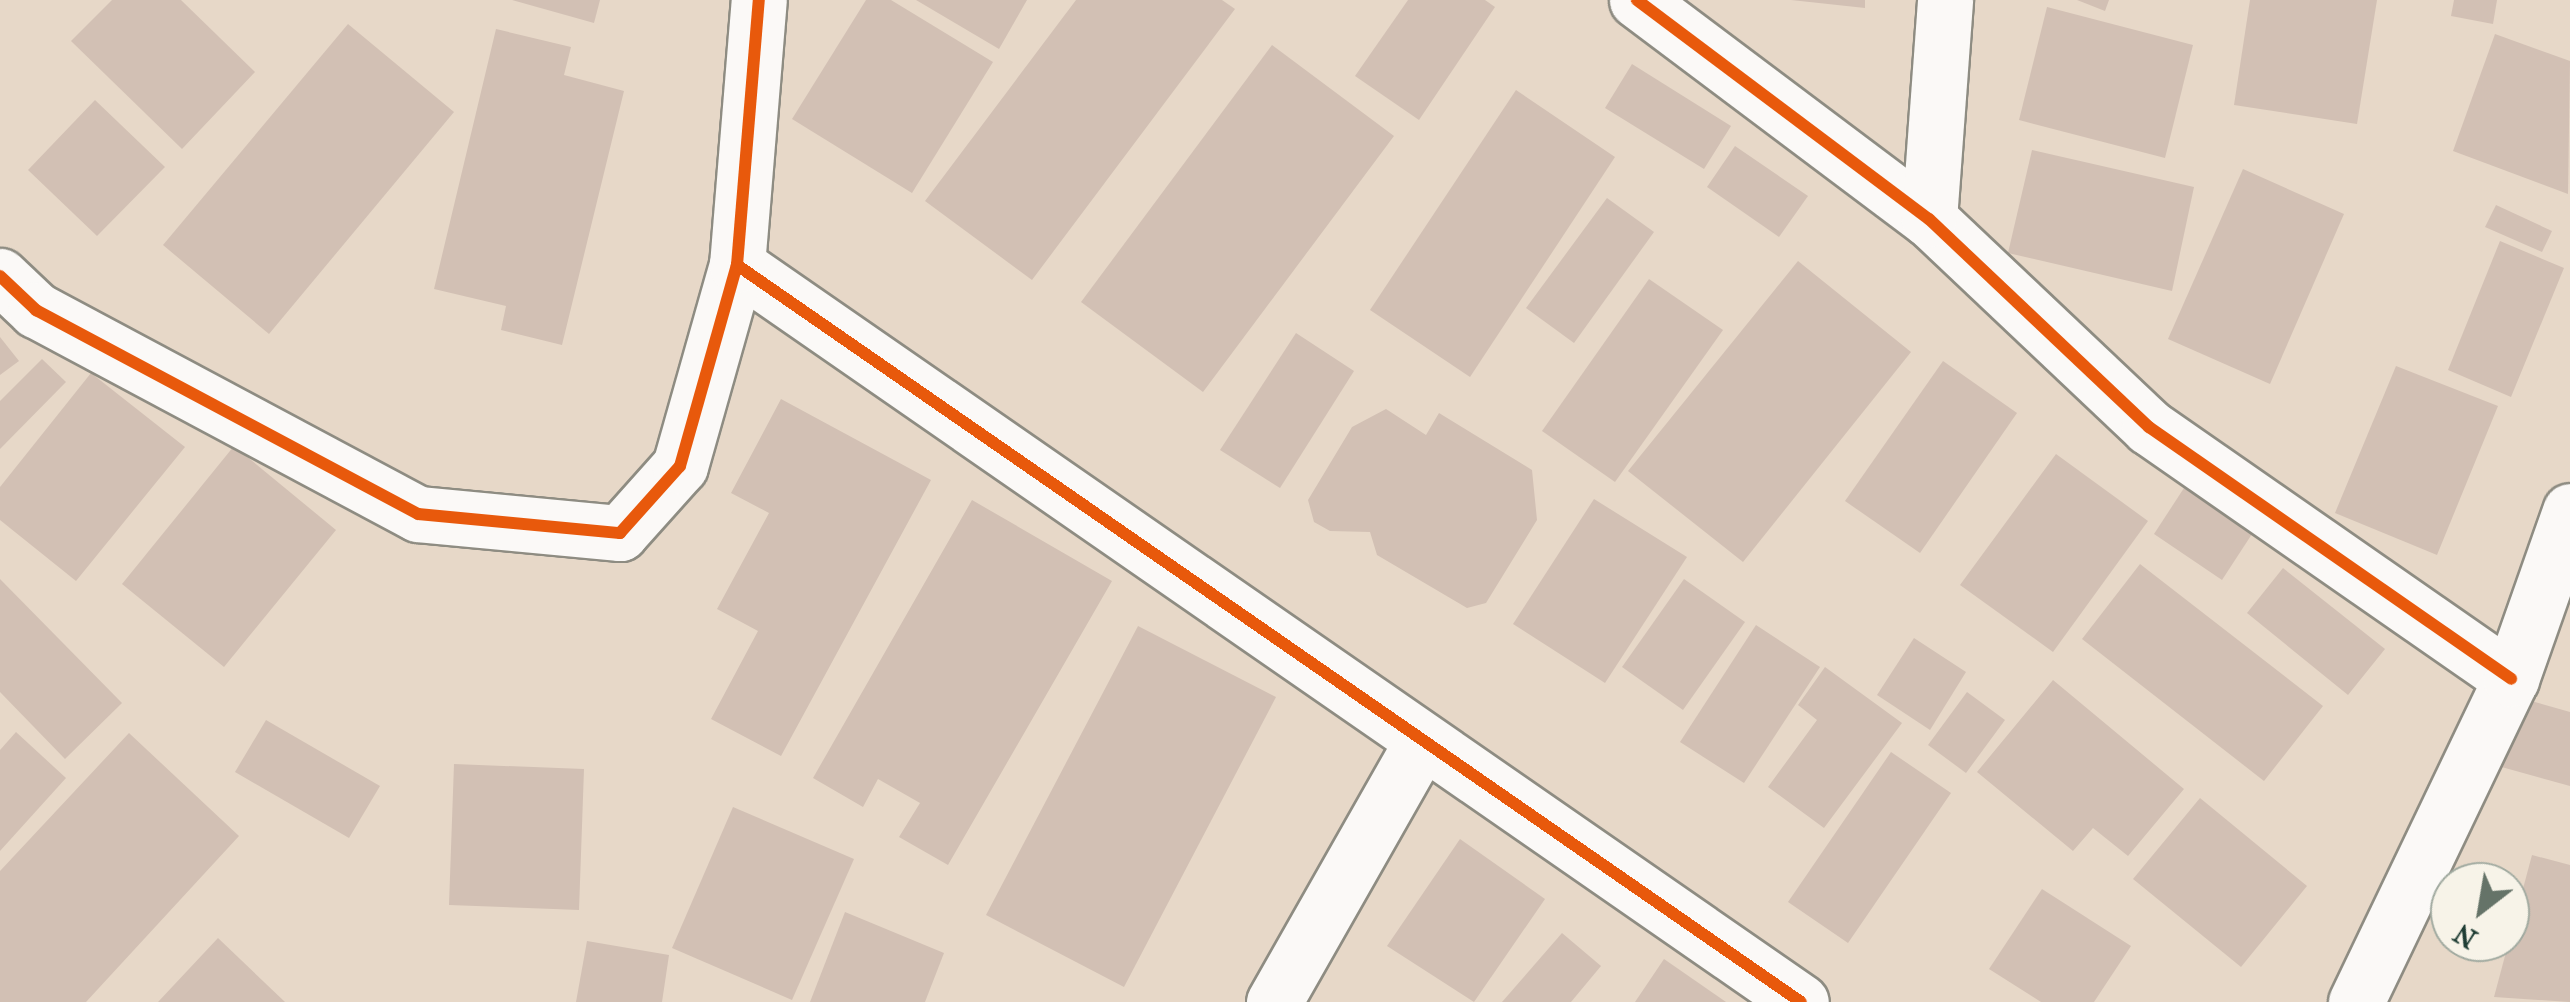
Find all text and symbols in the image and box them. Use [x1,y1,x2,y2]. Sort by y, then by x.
north arrow [2430,862,2530,962]
text: N [2448,917,2483,956]

